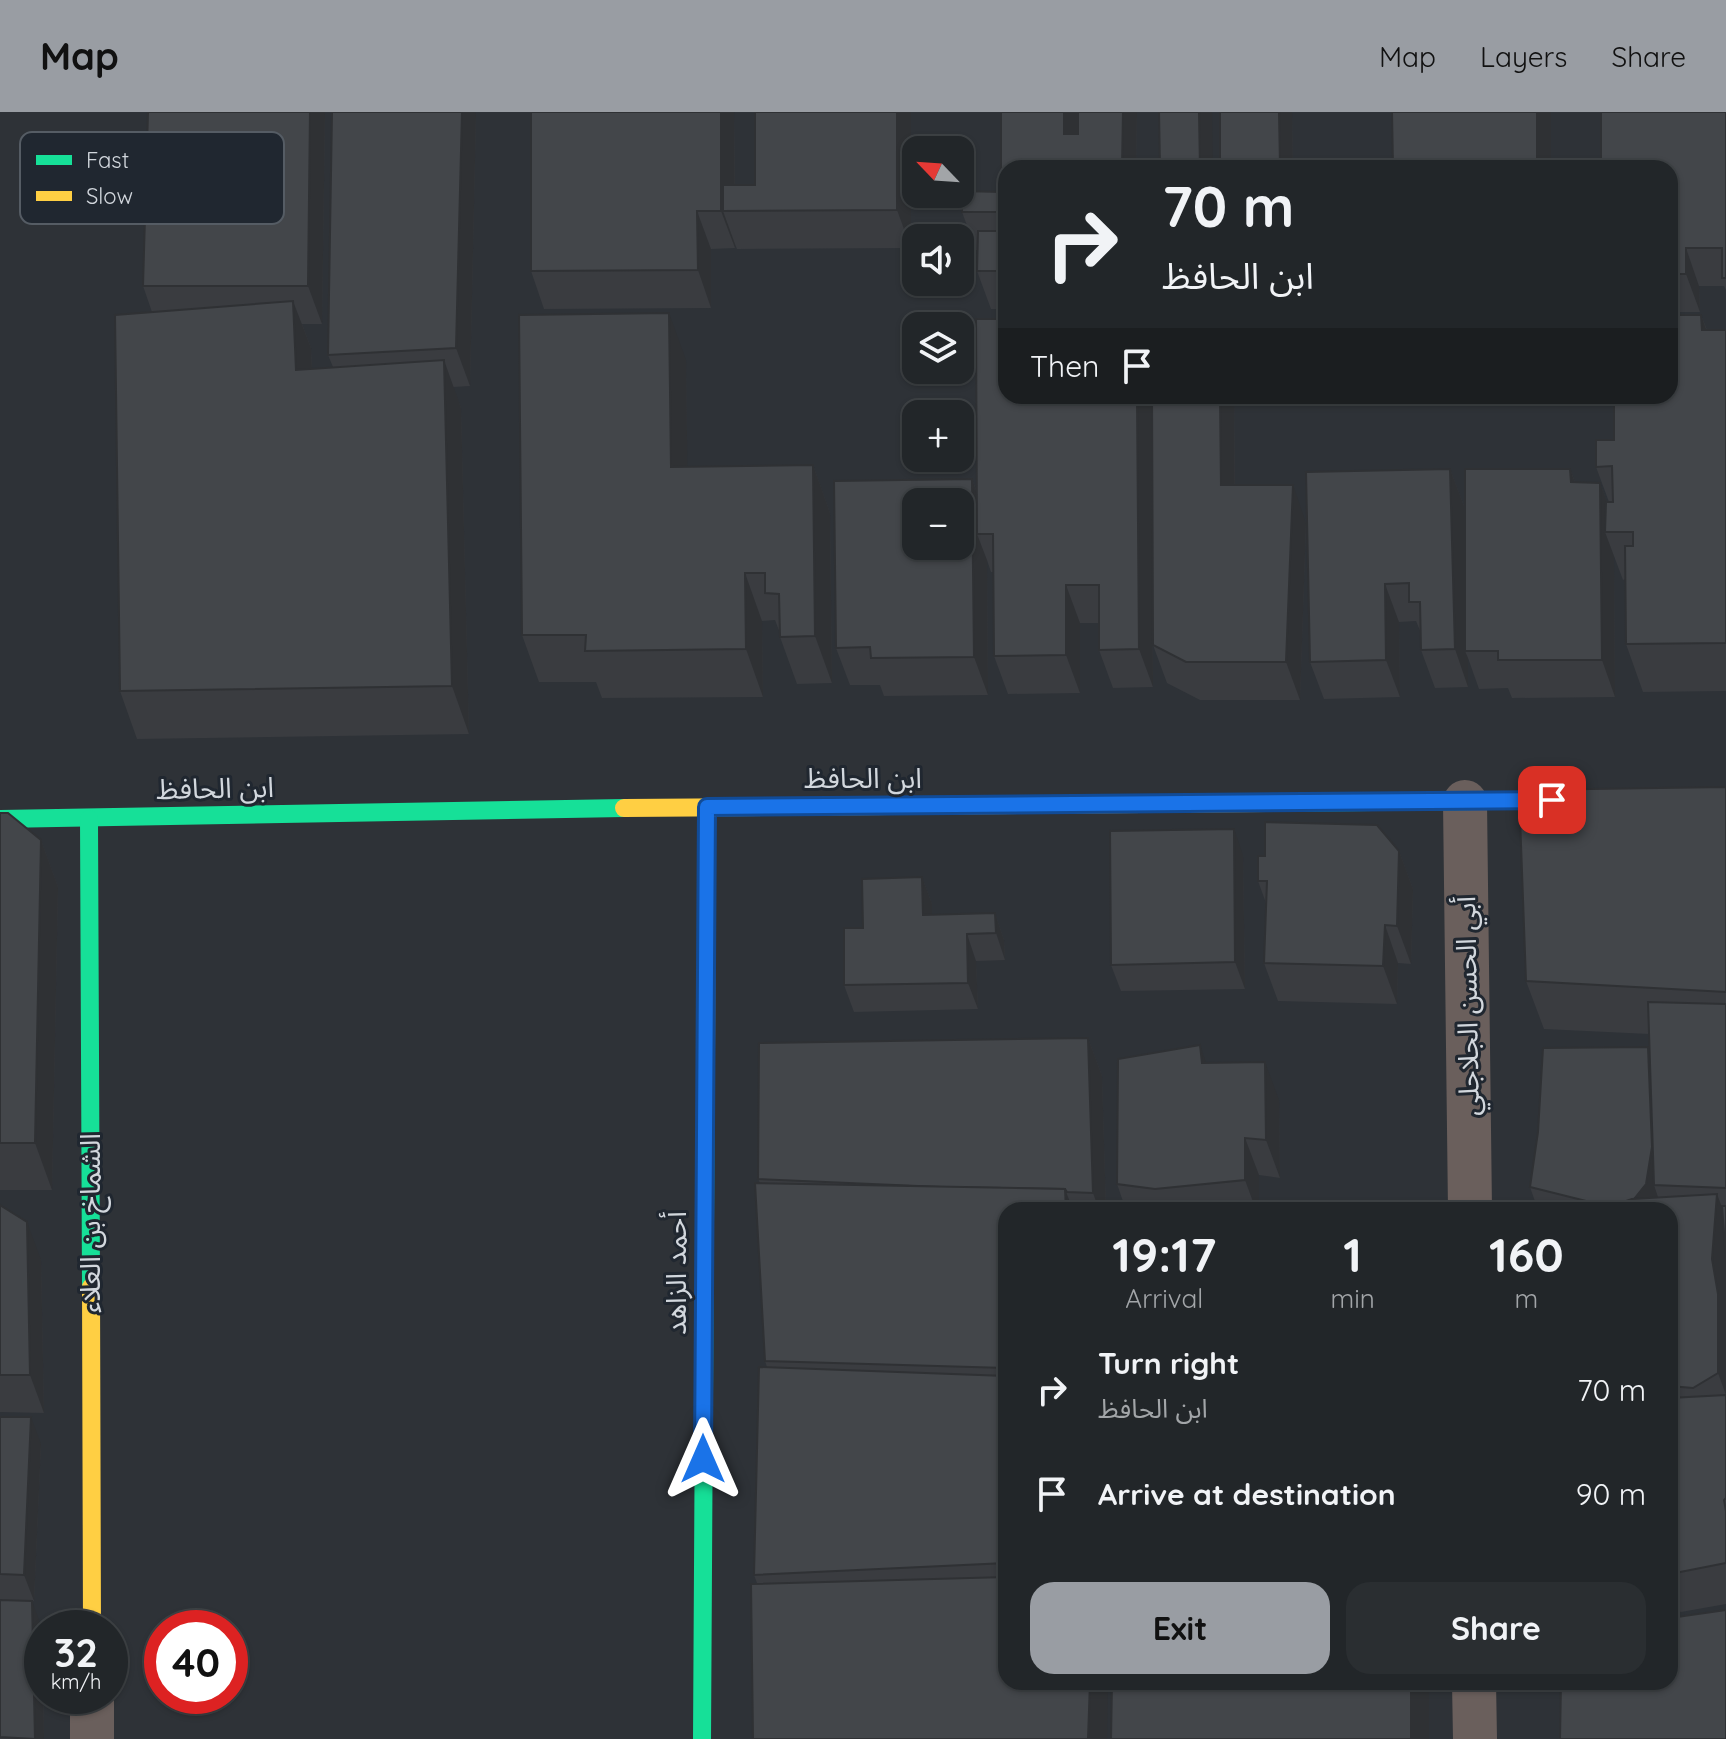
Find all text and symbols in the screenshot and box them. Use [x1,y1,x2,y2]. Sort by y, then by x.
text: Map [40,32,119,80]
text: Map [1379,39,1436,74]
text: Layers [1480,39,1567,74]
text: Share [1611,39,1686,74]
legend [20,132,284,224]
north arrow [902,136,974,208]
map controls [902,136,974,560]
text: Fast [86,146,129,174]
text: 70 m [1162,171,1294,241]
text: Slow [86,182,133,210]
icon: right [1030,192,1134,296]
button: sound [902,224,974,296]
text: ابن الحافظ [1162,253,1314,298]
button: layers [902,312,974,384]
icon: arrive [1115,344,1159,388]
text: Then [1030,347,1099,385]
button: + [902,400,974,472]
button: − [902,488,974,560]
street label: ابن الحافظ [804,760,922,795]
pin [1518,766,1586,834]
street label: ابن الحافظ [156,769,274,806]
icon: arrive [1530,778,1574,822]
street label: أبي الحسن الجلاجلي [1447,896,1490,1116]
street label: الشماخ بن العلاء [72,1133,111,1313]
street label: أحمد الزاهد [658,1211,693,1335]
text: 19:17 [1112,1224,1216,1284]
text: 1 [1343,1224,1362,1284]
text: 160 [1489,1224,1564,1284]
text: Arrival [1125,1282,1203,1315]
text: min [1331,1282,1375,1315]
text: m [1515,1282,1538,1315]
text: Turn right [1098,1344,1239,1382]
icon: right [1030,1368,1074,1412]
text: 70 m [1577,1371,1646,1409]
text: ابن الحافظ [1098,1392,1208,1425]
position arrow [661,1417,745,1501]
icon: arrive [1030,1472,1074,1516]
text: Arrive at destination [1098,1475,1396,1513]
text: 90 m [1576,1475,1646,1513]
button: Exit [1030,1582,1330,1674]
button: Share [1346,1582,1646,1674]
speed limit sign: 40 [144,1610,248,1714]
text: 32 [54,1627,98,1677]
text: km/h [51,1669,101,1694]

